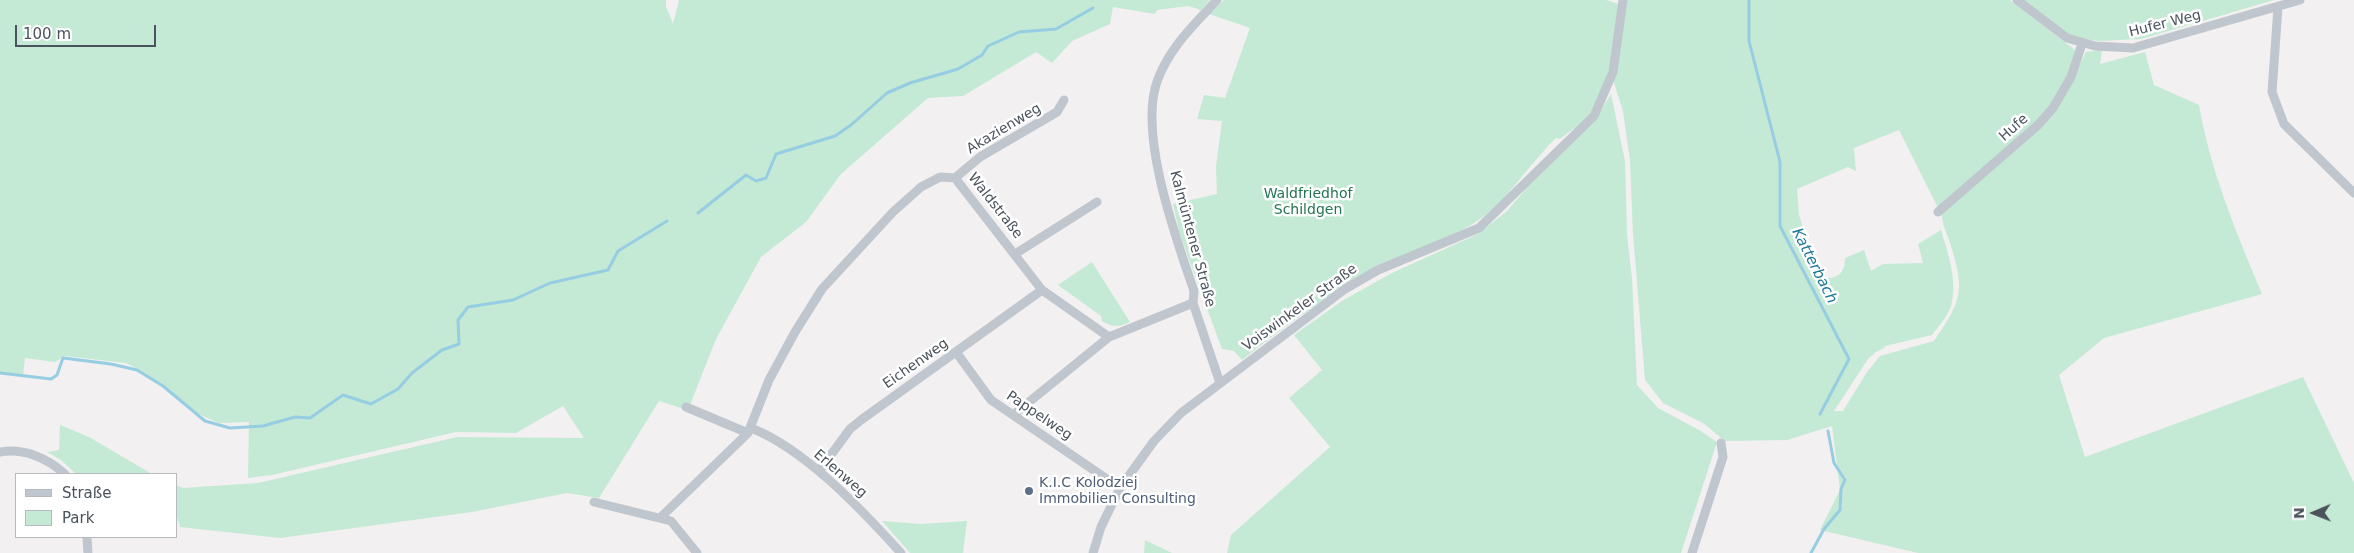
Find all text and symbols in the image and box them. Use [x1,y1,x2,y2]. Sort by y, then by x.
street label: Hufer Weg [2127,7,2203,41]
scale bar [18,15,159,47]
text: 100 m [23,25,71,43]
street label: Akazienweg [964,100,1044,158]
street label: Hufe [1996,111,2032,145]
street label: Kalmüntener Straße [1166,169,1218,309]
street label: Waldstraße [964,170,1026,242]
park label: Waldfriedhof Schildgen [1264,186,1352,218]
water label: Katterbach [1787,225,1841,307]
street label: Voiswinkeler Straße [1239,261,1361,355]
street label: Eichenweg [880,335,952,393]
street label: Pappelweg [1003,388,1075,444]
street label: Erlenweg [810,446,870,502]
legend [15,473,178,538]
place label: K.I.C Kolodziej Immobilien Consulting [1039,475,1196,508]
text: Straße [62,484,111,502]
marker: K.I.C Kolodziej Immobilien Consulting [1023,485,1035,497]
north arrow [2289,488,2339,538]
text: N [2291,507,2307,519]
text: Park [62,509,94,527]

